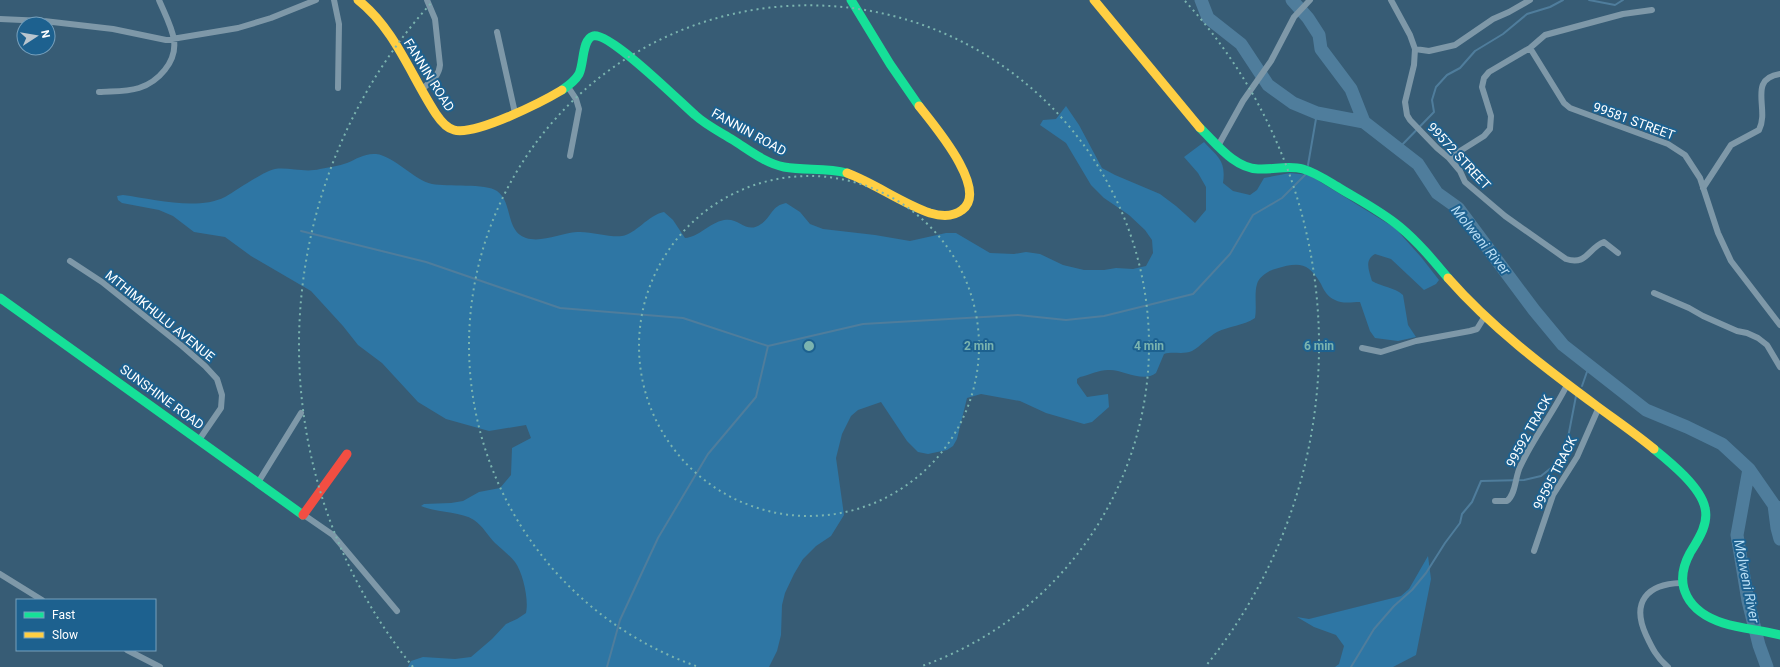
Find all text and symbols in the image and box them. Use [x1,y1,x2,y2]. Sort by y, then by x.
north arrow [16,16,56,56]
text: N [38,29,53,39]
street label: FANNIN ROAD [401,36,457,114]
street label: 99581 STREET [1591,99,1677,143]
street label: FANNIN ROAD [709,105,789,159]
street label: 99572 STREET [1424,119,1494,193]
water label: Molweni River [1448,202,1514,278]
street label: MTHIMKHULU AVENUE [102,267,218,365]
centre of rings [802,339,816,353]
text: 2 min [964,339,994,353]
text: 4 min [1134,339,1164,353]
text: 6 min [1304,339,1334,353]
street label: SUNSHINE ROAD [117,362,207,432]
street label: 99592 TRACK [1503,392,1555,470]
street label: 99595 TRACK [1530,433,1580,512]
water label: Molweni River [1731,538,1763,624]
legend [16,599,156,651]
text: Fast [52,608,75,622]
text: Slow [52,628,78,642]

